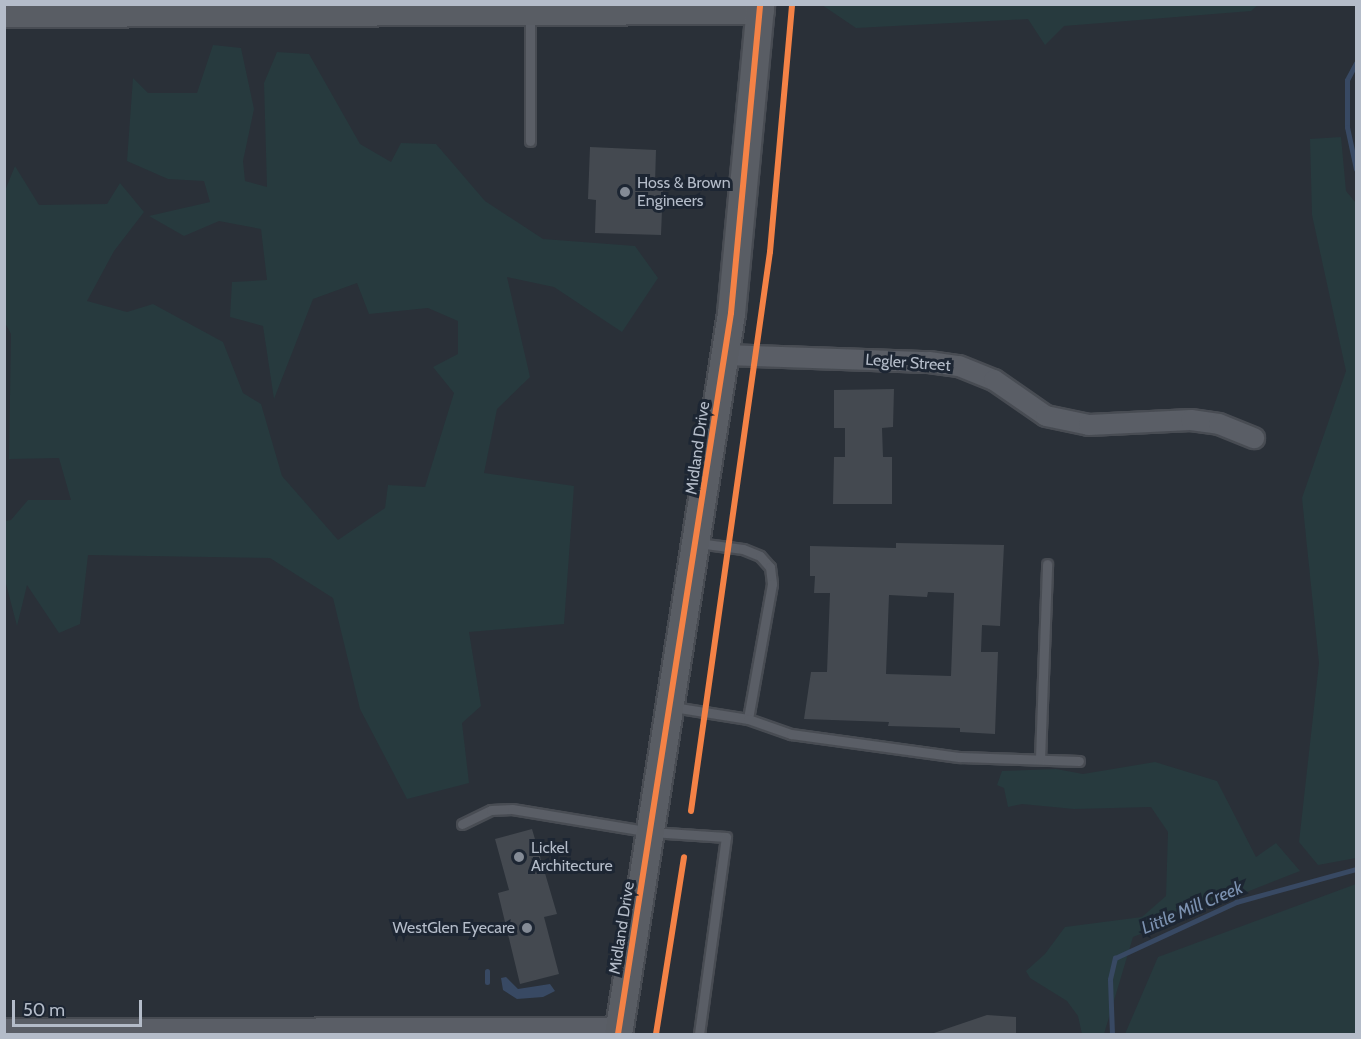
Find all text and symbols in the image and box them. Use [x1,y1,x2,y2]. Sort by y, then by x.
place label: Hoss & Brown Engineers [637,173,731,211]
marker: Hoss & Brown Engineers [618,185,632,199]
street label: Legler Street [865,350,951,376]
street label: Midland Drive [682,400,714,496]
place label: Lickel Architecture [531,838,613,876]
marker: Lickel Architecture [512,850,526,864]
water label: Little Mill Creek [1138,877,1246,939]
street label: Midland Drive [605,880,639,976]
place label: WestGlen Eyecare [392,918,515,938]
marker: WestGlen Eyecare [520,921,534,935]
scale bar [15,988,146,1026]
text: 50 m [23,999,65,1021]

